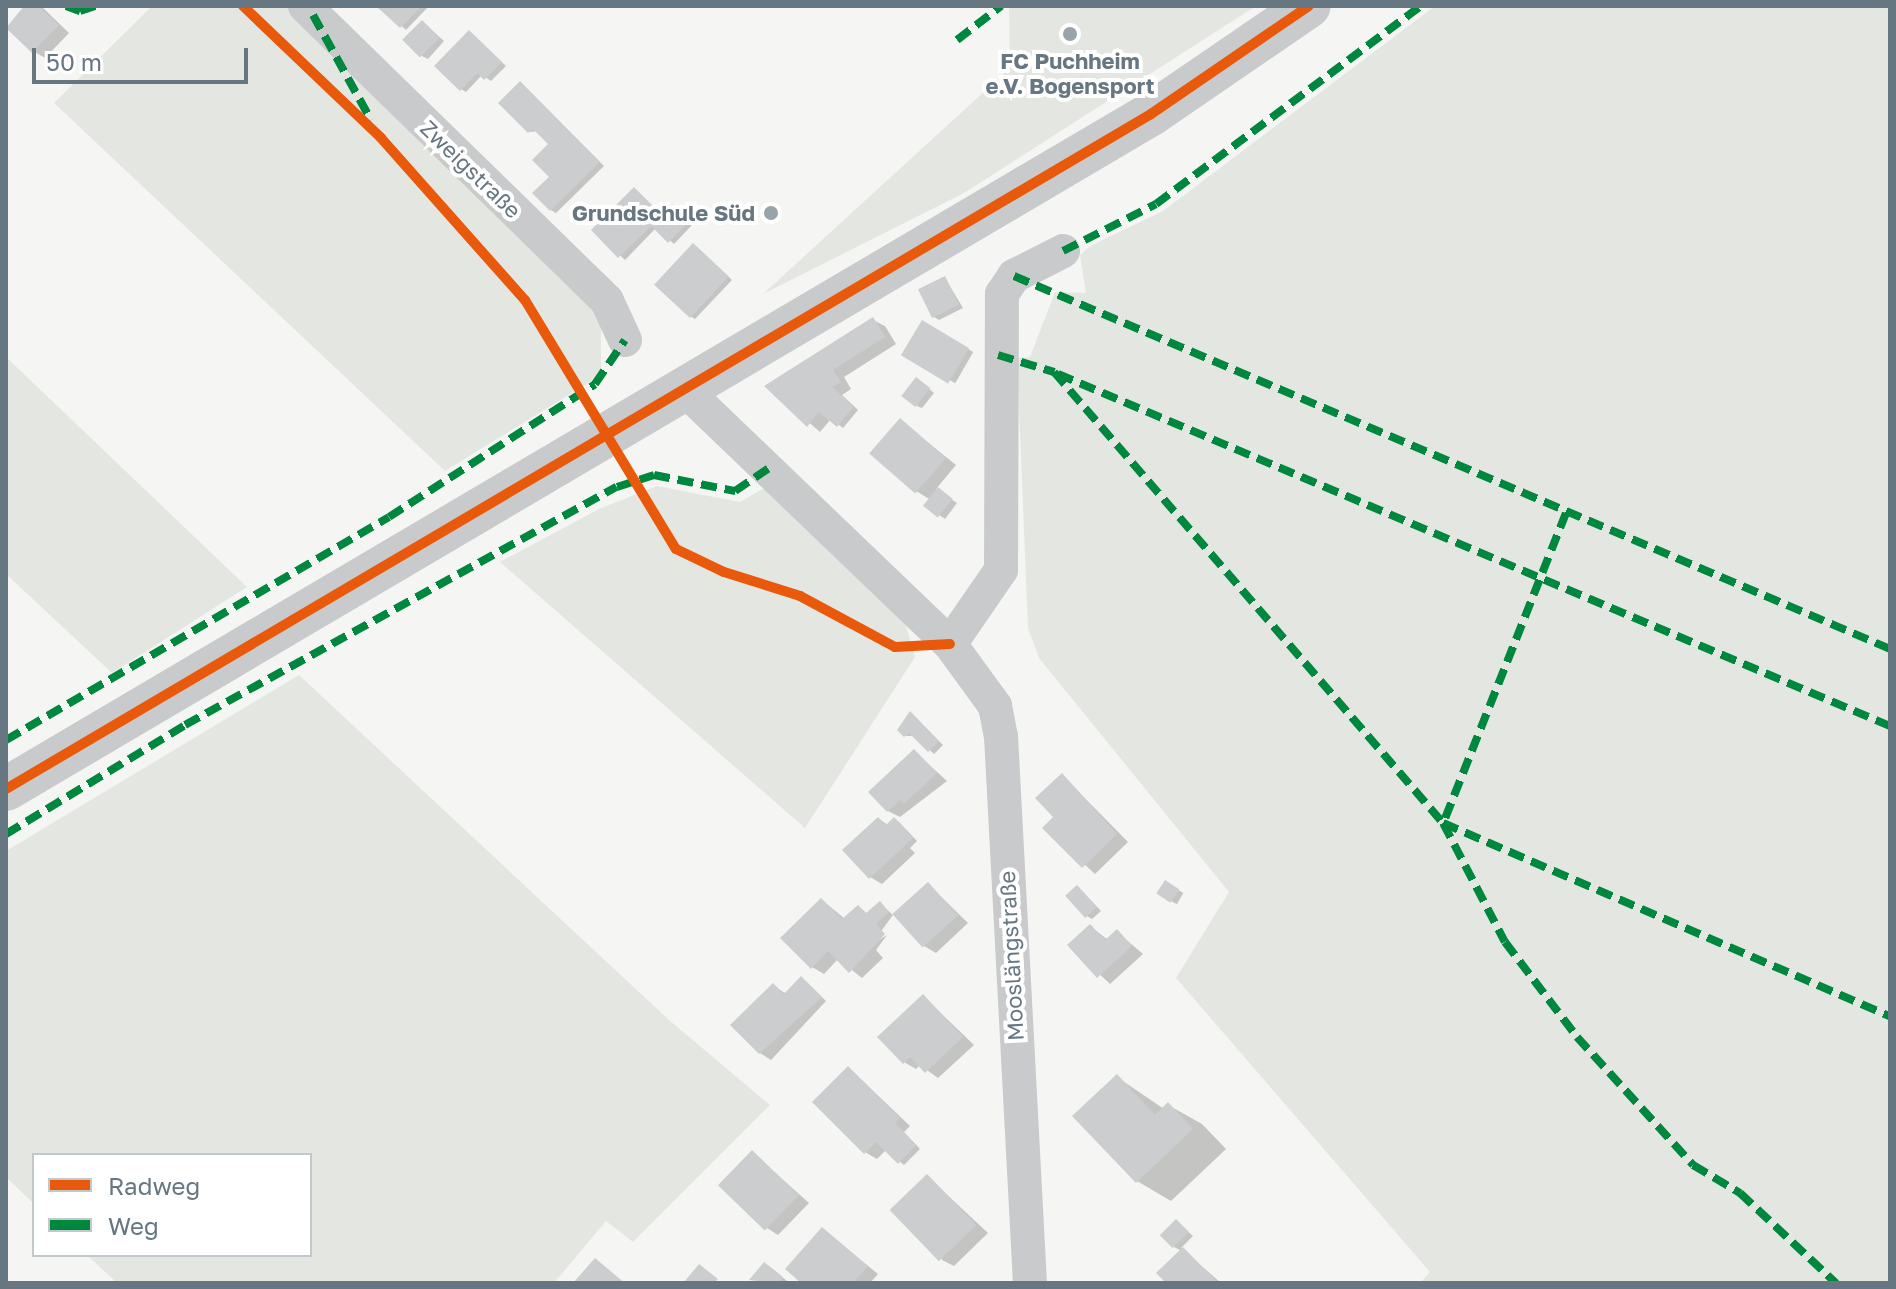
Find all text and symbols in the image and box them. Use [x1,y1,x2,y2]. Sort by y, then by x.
marker: FC Puchheim e.V. Bogensport [1061,25,1079,43]
scale bar [36,32,252,82]
text: 50 m [46,47,102,76]
place label: FC Puchheim e.V. Bogensport [986,47,1154,98]
street label: Zweigstraße [415,115,527,223]
place label: Grundschule Süd [572,200,755,226]
marker: Grundschule Süd [762,204,780,222]
street label: Mooslängstraße [993,870,1029,1042]
legend [32,1153,312,1257]
text: Radweg [108,1171,200,1200]
text: Weg [108,1211,159,1240]

